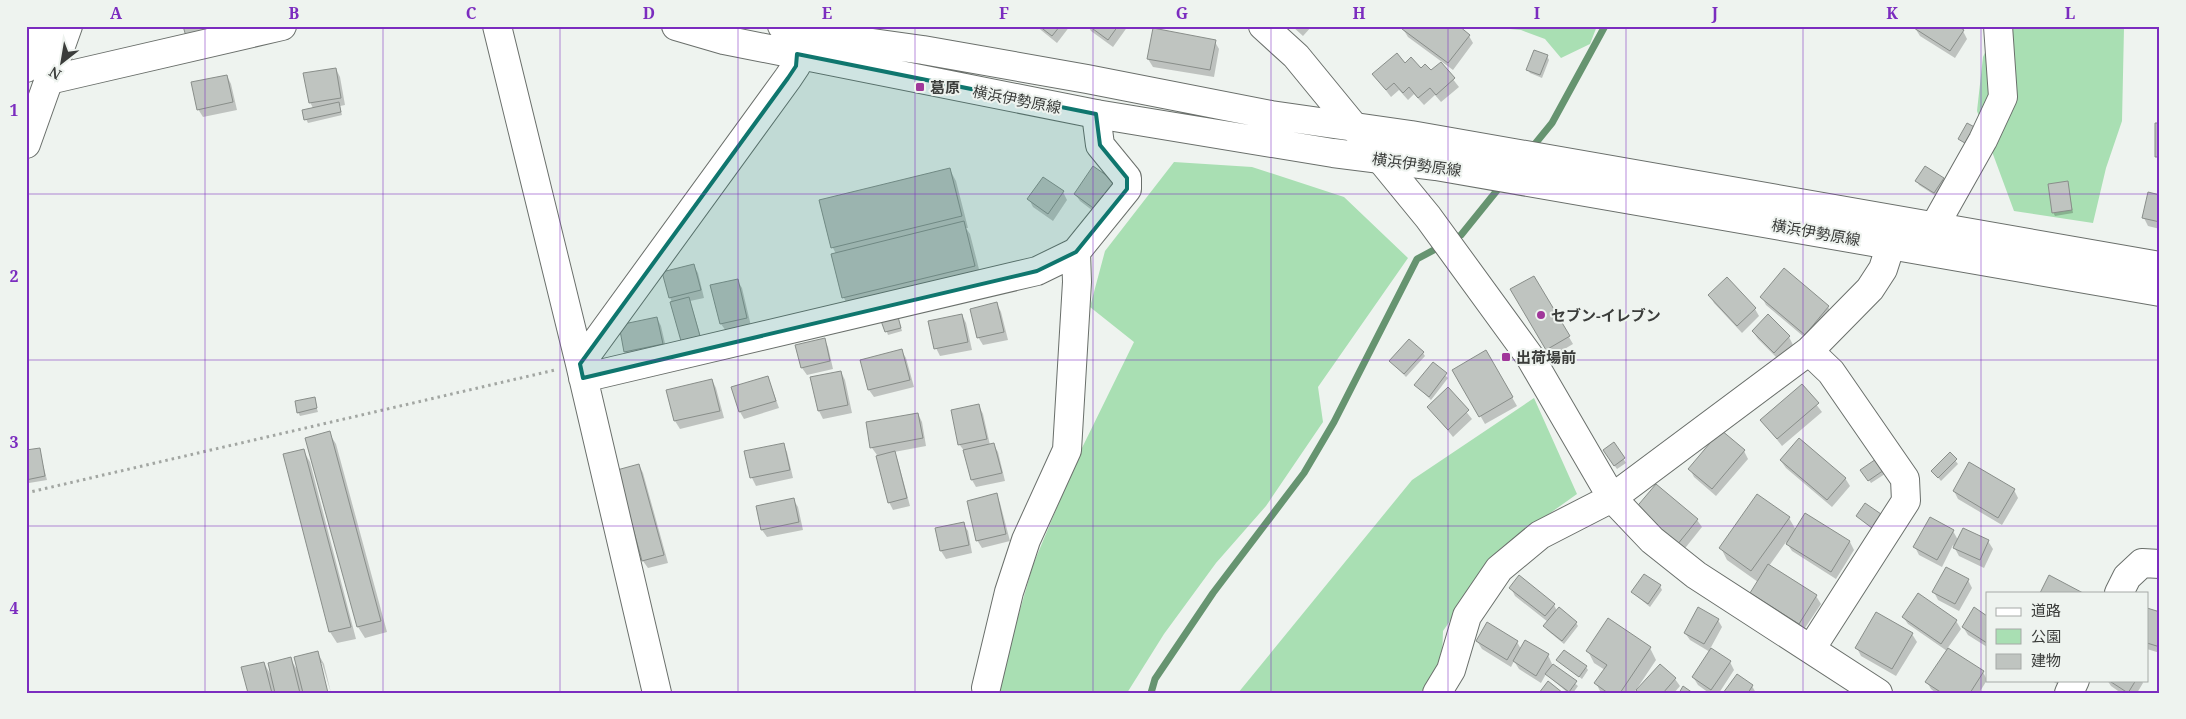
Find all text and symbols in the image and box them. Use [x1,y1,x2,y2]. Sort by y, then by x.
text: A [110,2,123,24]
text: B [289,2,300,24]
text: C [466,2,477,24]
text: D [643,2,655,24]
text: E [822,2,832,24]
text: F [999,2,1009,24]
text: G [1176,2,1188,24]
text: H [1352,2,1366,24]
text: I [1534,2,1540,24]
text: J [1711,2,1719,24]
text: K [1886,2,1898,24]
text: L [2065,2,2075,24]
north arrow [38,38,88,88]
text: N [45,63,65,85]
place label: 葛原 [930,77,960,97]
marker: 葛原 [914,81,926,93]
street label: 横浜伊勢原線 [971,81,1063,117]
text: 1 [9,99,19,121]
street label: 横浜伊勢原線 [1371,148,1463,180]
street label: 横浜伊勢原線 [1770,214,1862,250]
text: 2 [9,265,19,287]
place label: セブン-イレブン [1551,305,1661,325]
marker: セブン-イレブン [1535,309,1547,321]
place label: 出荷場前 [1516,347,1576,367]
marker: 出荷場前 [1500,351,1512,363]
text: 3 [9,431,19,453]
legend [1986,592,2148,682]
text: 4 [9,597,19,619]
text: 道路 [2031,600,2061,620]
text: 公園 [2031,626,2061,646]
text: 建物 [2031,650,2061,670]

